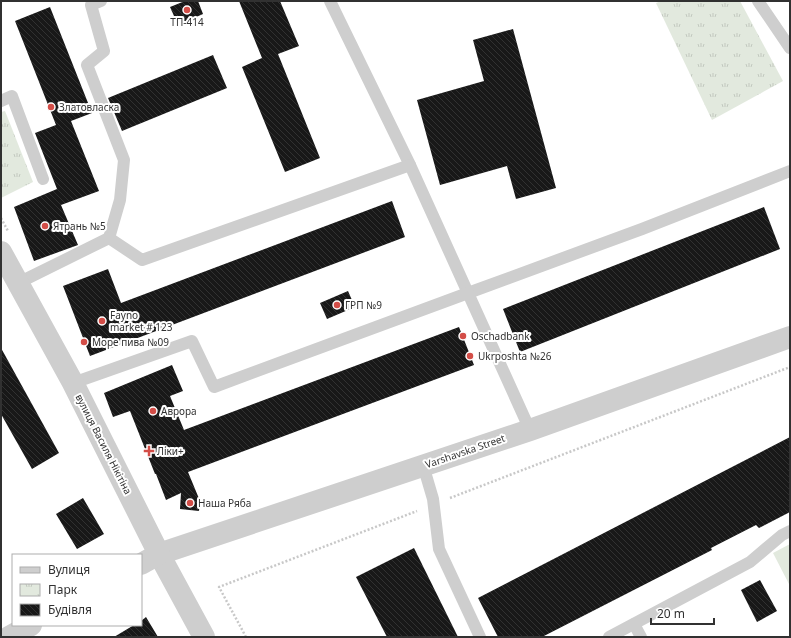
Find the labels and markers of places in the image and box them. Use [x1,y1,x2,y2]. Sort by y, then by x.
marker: ТП-414 [182,5,192,15]
place label: ТП-414 [170,15,204,29]
place label: Златовласка [59,100,119,114]
marker: Златовласка [46,102,56,112]
place label: Ятрань №5 [53,219,106,233]
marker: Ятрань №5 [40,221,50,231]
place label: ГРП №9 [345,298,382,312]
marker: ГРП №9 [332,300,342,310]
place label: Fayno market # 123 [110,308,173,334]
marker: Fayno market # 123 [97,316,107,326]
place label: Oschadbank [471,329,530,343]
marker: Oschadbank [458,331,468,341]
place label: Море пива №09 [92,335,169,349]
marker: Море пива №09 [79,337,89,347]
place label: Ukrposhta №26 [478,349,552,363]
marker: Ukrposhta №26 [465,351,475,361]
place label: Аврора [161,404,197,418]
marker: Аврора [148,406,158,416]
place label: Ліки+ [157,444,184,458]
marker: Ліки+ [144,446,154,456]
place label: Наша Ряба [198,496,251,510]
marker: Наша Ряба [185,498,195,508]

